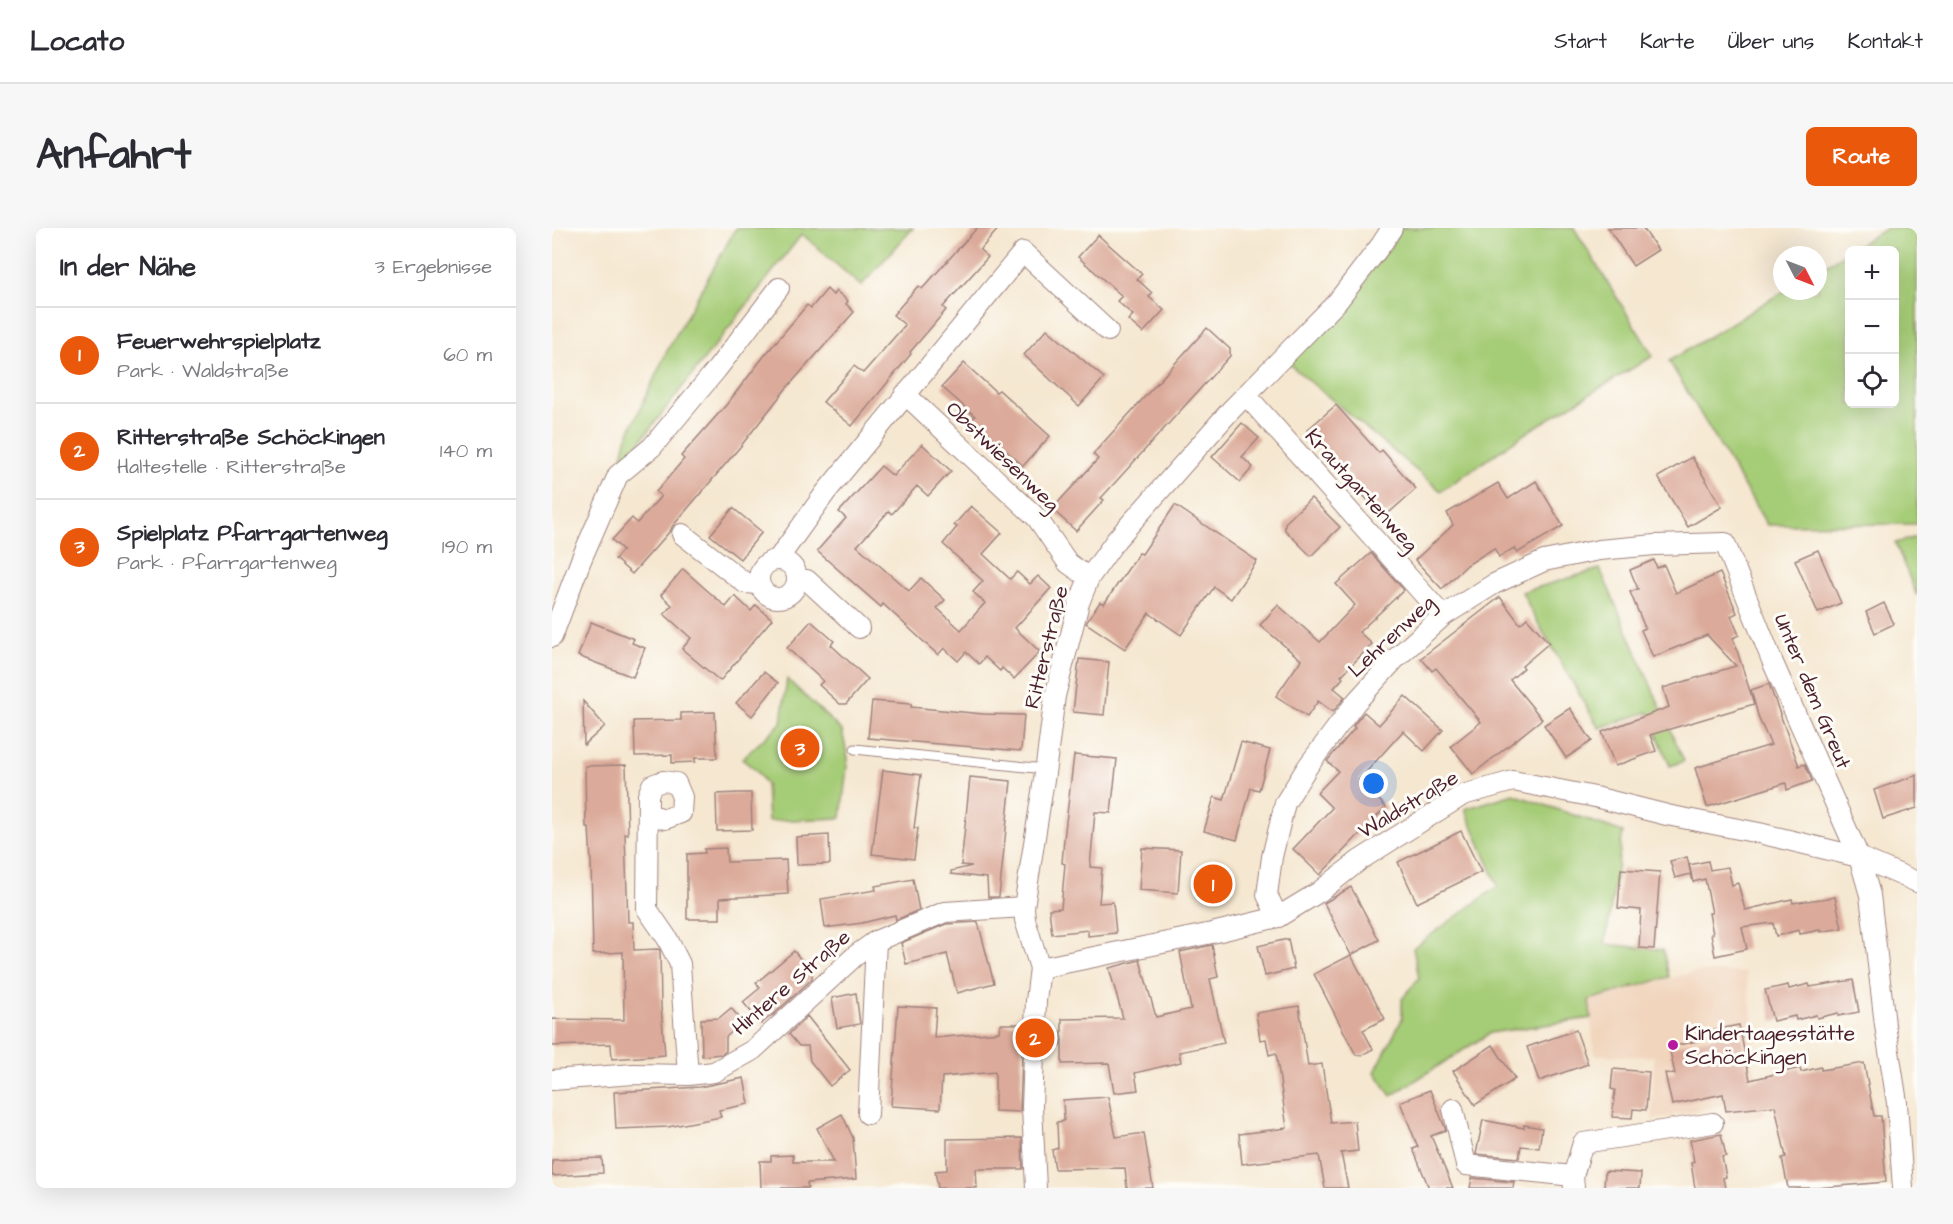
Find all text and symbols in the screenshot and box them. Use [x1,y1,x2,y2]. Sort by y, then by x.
text: Locato [30,22,124,61]
text: Start [1554,27,1607,56]
text: Karte [1640,27,1695,56]
text: Über uns [1728,27,1814,56]
text: Kontakt [1847,27,1923,56]
text: Anfahrt [36,127,191,185]
button: Route [1806,127,1917,186]
north arrow [1773,246,1827,300]
map controls [1845,246,1899,408]
button: + [1845,246,1899,300]
text: In der Nähe [60,249,196,285]
text: 3 Ergebnisse [375,253,492,281]
button: − [1845,300,1899,354]
text: Feuerwehrspielplatz [117,326,321,357]
text: 1 [78,341,81,369]
text: 60 m [443,341,492,369]
button: locate [1845,354,1899,408]
text: Park · Waldstraße [117,357,289,385]
street label: Obstwiesenweg [938,395,1066,520]
text: Ritterstraße Schöckingen [117,422,385,453]
street label: Krautgartenweg [1297,422,1425,560]
text: 2 [74,437,85,465]
text: 140 m [440,437,492,465]
text: Haltestelle · Ritterstraße [117,453,346,481]
text: Spielplatz Pfarrgartenweg [117,518,388,549]
text: 3 [74,533,85,561]
text: 190 m [442,533,492,561]
text: Park · Pfarrgartenweg [117,549,337,577]
street label: Ritterstraße [1017,583,1076,712]
street label: Lehrenweg [1342,589,1443,686]
street label: Unter dem Greut [1767,609,1858,774]
pin: 3 [780,726,820,770]
street label: Waldstraße [1353,763,1464,846]
your location [1359,769,1388,798]
pin: 1 [1194,862,1232,906]
street label: Hintere Straße [726,923,857,1042]
pin: 2 [1016,1016,1054,1060]
place label: Kindertagesstätte Schöckingen [1685,1019,1855,1074]
marker: Kindertagesstätte Schöckingen [1666,1038,1680,1052]

